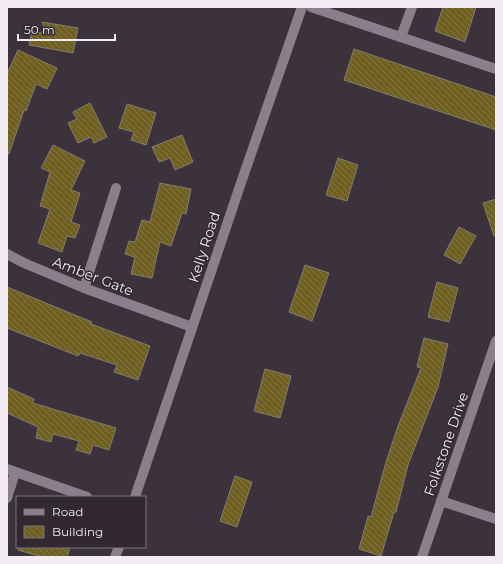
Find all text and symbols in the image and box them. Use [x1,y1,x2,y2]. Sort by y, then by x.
scale bar [18,16,115,42]
text: 50 m [24,22,55,37]
street label: Kelly Road [184,209,224,285]
street label: Amber Gate [50,252,136,300]
street label: Folkstone Drive [420,390,472,498]
legend [16,496,146,548]
text: Road [52,504,83,519]
text: Building [52,524,103,539]

